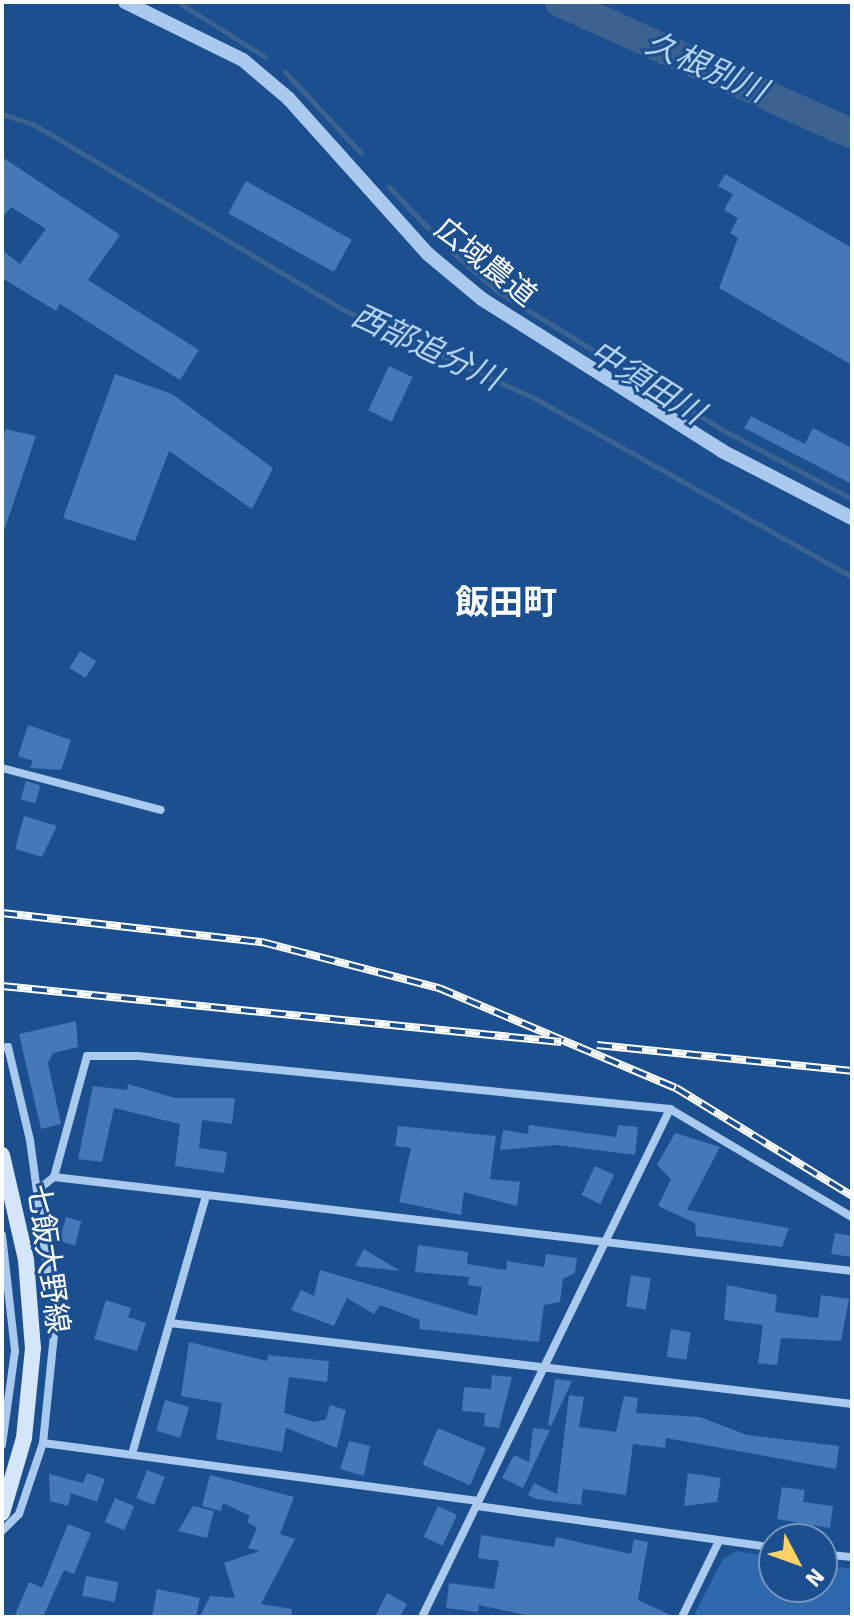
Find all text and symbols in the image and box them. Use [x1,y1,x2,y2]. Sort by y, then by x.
water label: 久根別川 [640,24,772,112]
street label: 広域農道 [427,211,543,315]
water label: 西部追分川 [345,297,507,399]
water label: 中須田川 [582,333,710,433]
district label: 飯田町 [455,584,557,624]
street label: 七飯大野線 [19,1182,75,1336]
north arrow [758,1523,838,1603]
text: N [800,1563,830,1592]

